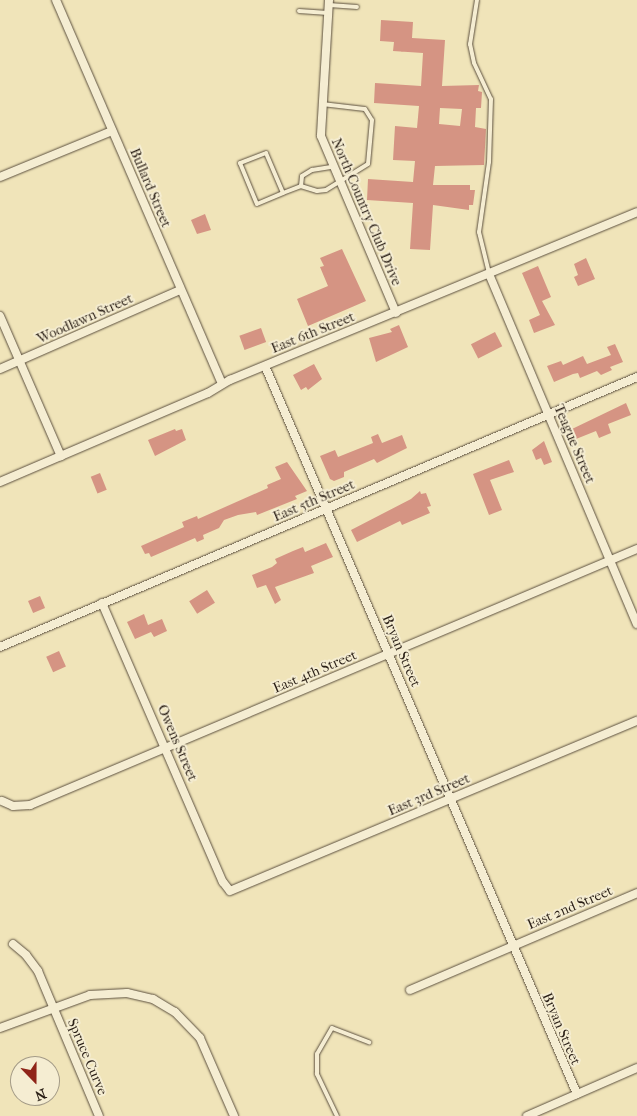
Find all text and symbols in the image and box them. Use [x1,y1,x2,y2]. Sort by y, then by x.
street label: North Country Club Drive [327,136,405,288]
street label: Bullard Street [126,146,174,230]
street label: Woodlawn Street [34,290,136,348]
street label: East 6th Street [269,309,357,357]
street label: Teague Street [550,402,598,486]
street label: East 5th Street [271,476,357,526]
street label: Bryan Street [378,612,424,690]
street label: East 4th Street [271,647,359,697]
street label: Owens Street [153,702,201,784]
street label: East 3rd Street [386,770,472,820]
street label: East 2nd Street [525,882,615,934]
street label: Bryan Street [538,990,584,1068]
street label: Spruce Curve [63,1016,111,1098]
north arrow [10,1056,60,1106]
text: N [32,1085,49,1104]

